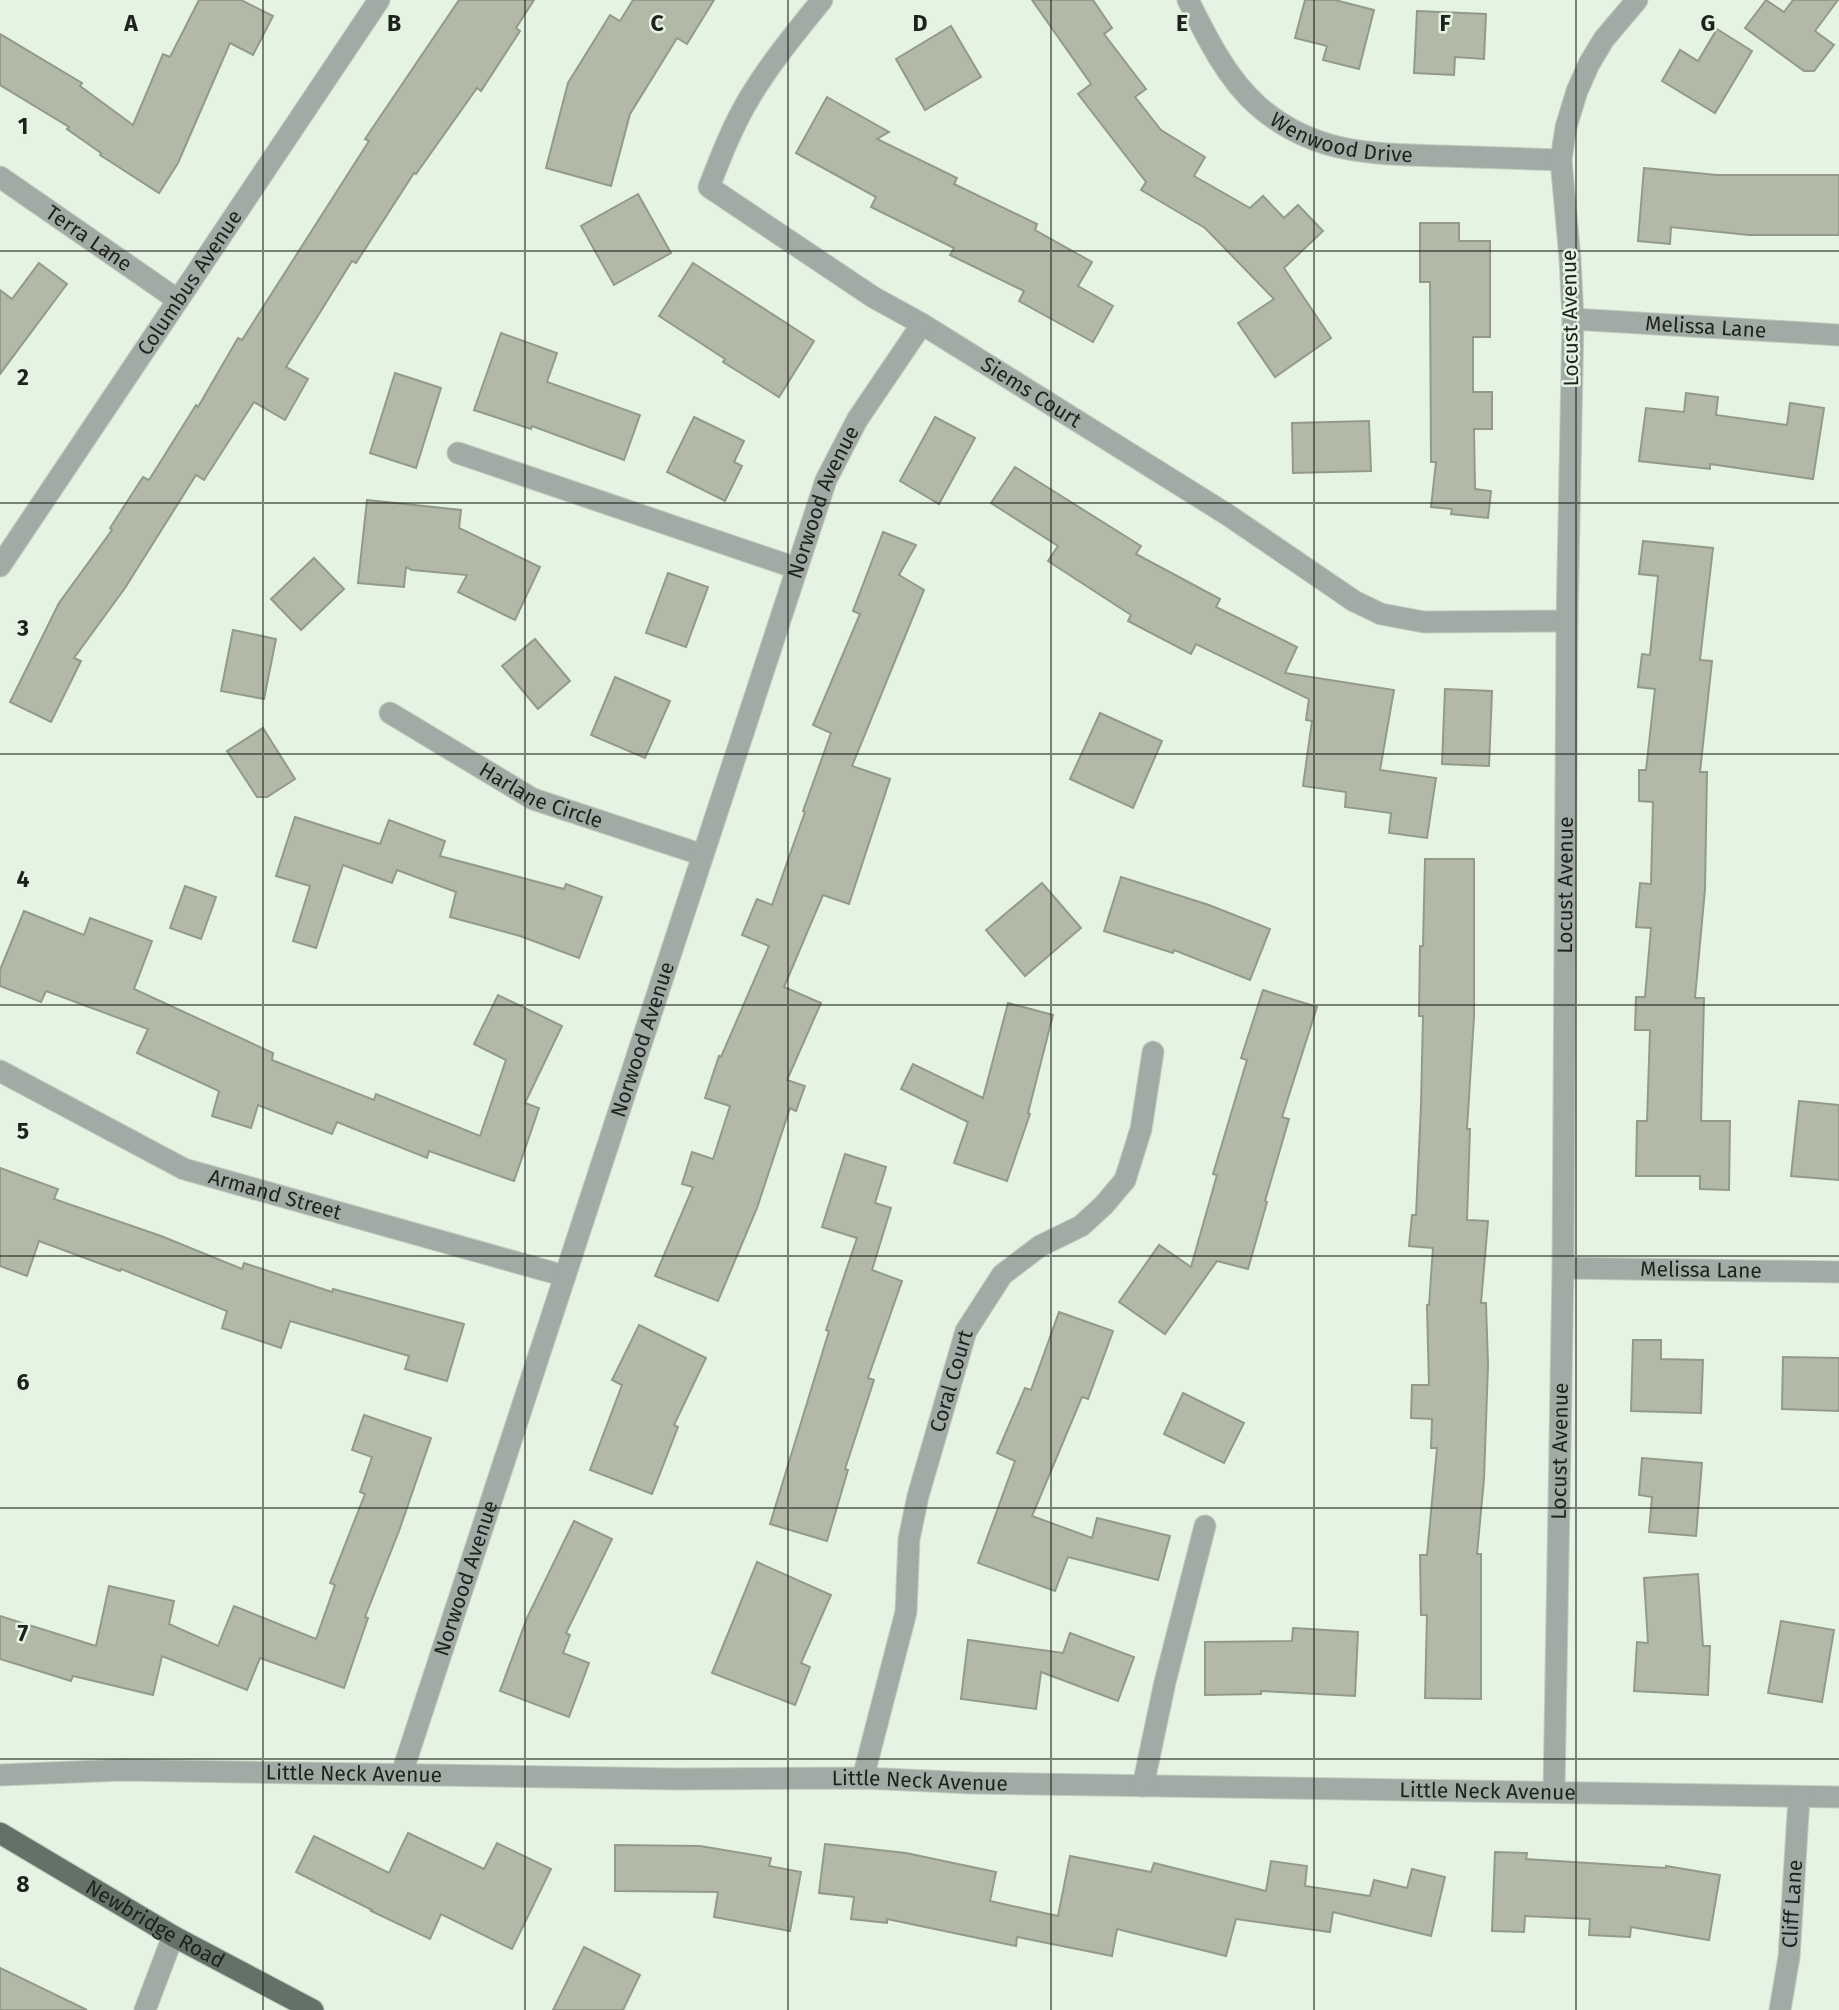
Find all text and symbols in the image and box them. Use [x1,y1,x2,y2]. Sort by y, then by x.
text: A [123,9,138,37]
text: B [387,9,401,37]
text: C [650,9,664,37]
text: D [913,9,928,37]
text: E [1176,9,1188,37]
text: F [1439,9,1451,37]
text: G [1701,9,1715,37]
street label: Wenwood Drive [1265,107,1413,168]
text: 1 [18,112,28,140]
street label: Terra Lane [41,200,137,277]
street label: Columbus Avenue [132,205,248,360]
street label: Locust Avenue [1556,249,1584,387]
street label: Melissa Lane [1644,310,1767,344]
street label: Siems Court [976,351,1087,433]
text: 2 [17,363,29,391]
street label: Norwood Avenue [782,421,865,582]
text: 3 [16,614,29,642]
street label: Harlane Circle [474,757,606,834]
street label: Locust Avenue [1552,817,1579,954]
text: 4 [17,865,30,893]
street label: Norwood Avenue [605,958,680,1121]
text: 5 [17,1117,29,1145]
street label: Armand Street [206,1164,345,1226]
street label: Melissa Lane [1640,1256,1762,1284]
street label: Coral Court [924,1327,979,1436]
text: 6 [17,1368,30,1396]
street label: Locust Avenue [1546,1382,1574,1520]
street label: Norwood Avenue [428,1497,504,1659]
text: 7 [18,1619,29,1647]
street label: Little Neck Avenue [265,1759,442,1788]
street label: Little Neck Avenue [832,1765,1008,1797]
street label: Little Neck Avenue [1399,1777,1576,1806]
street label: Cliff Lane [1777,1859,1808,1949]
text: 8 [16,1870,30,1898]
street label: Newbridge Road [81,1874,229,1974]

